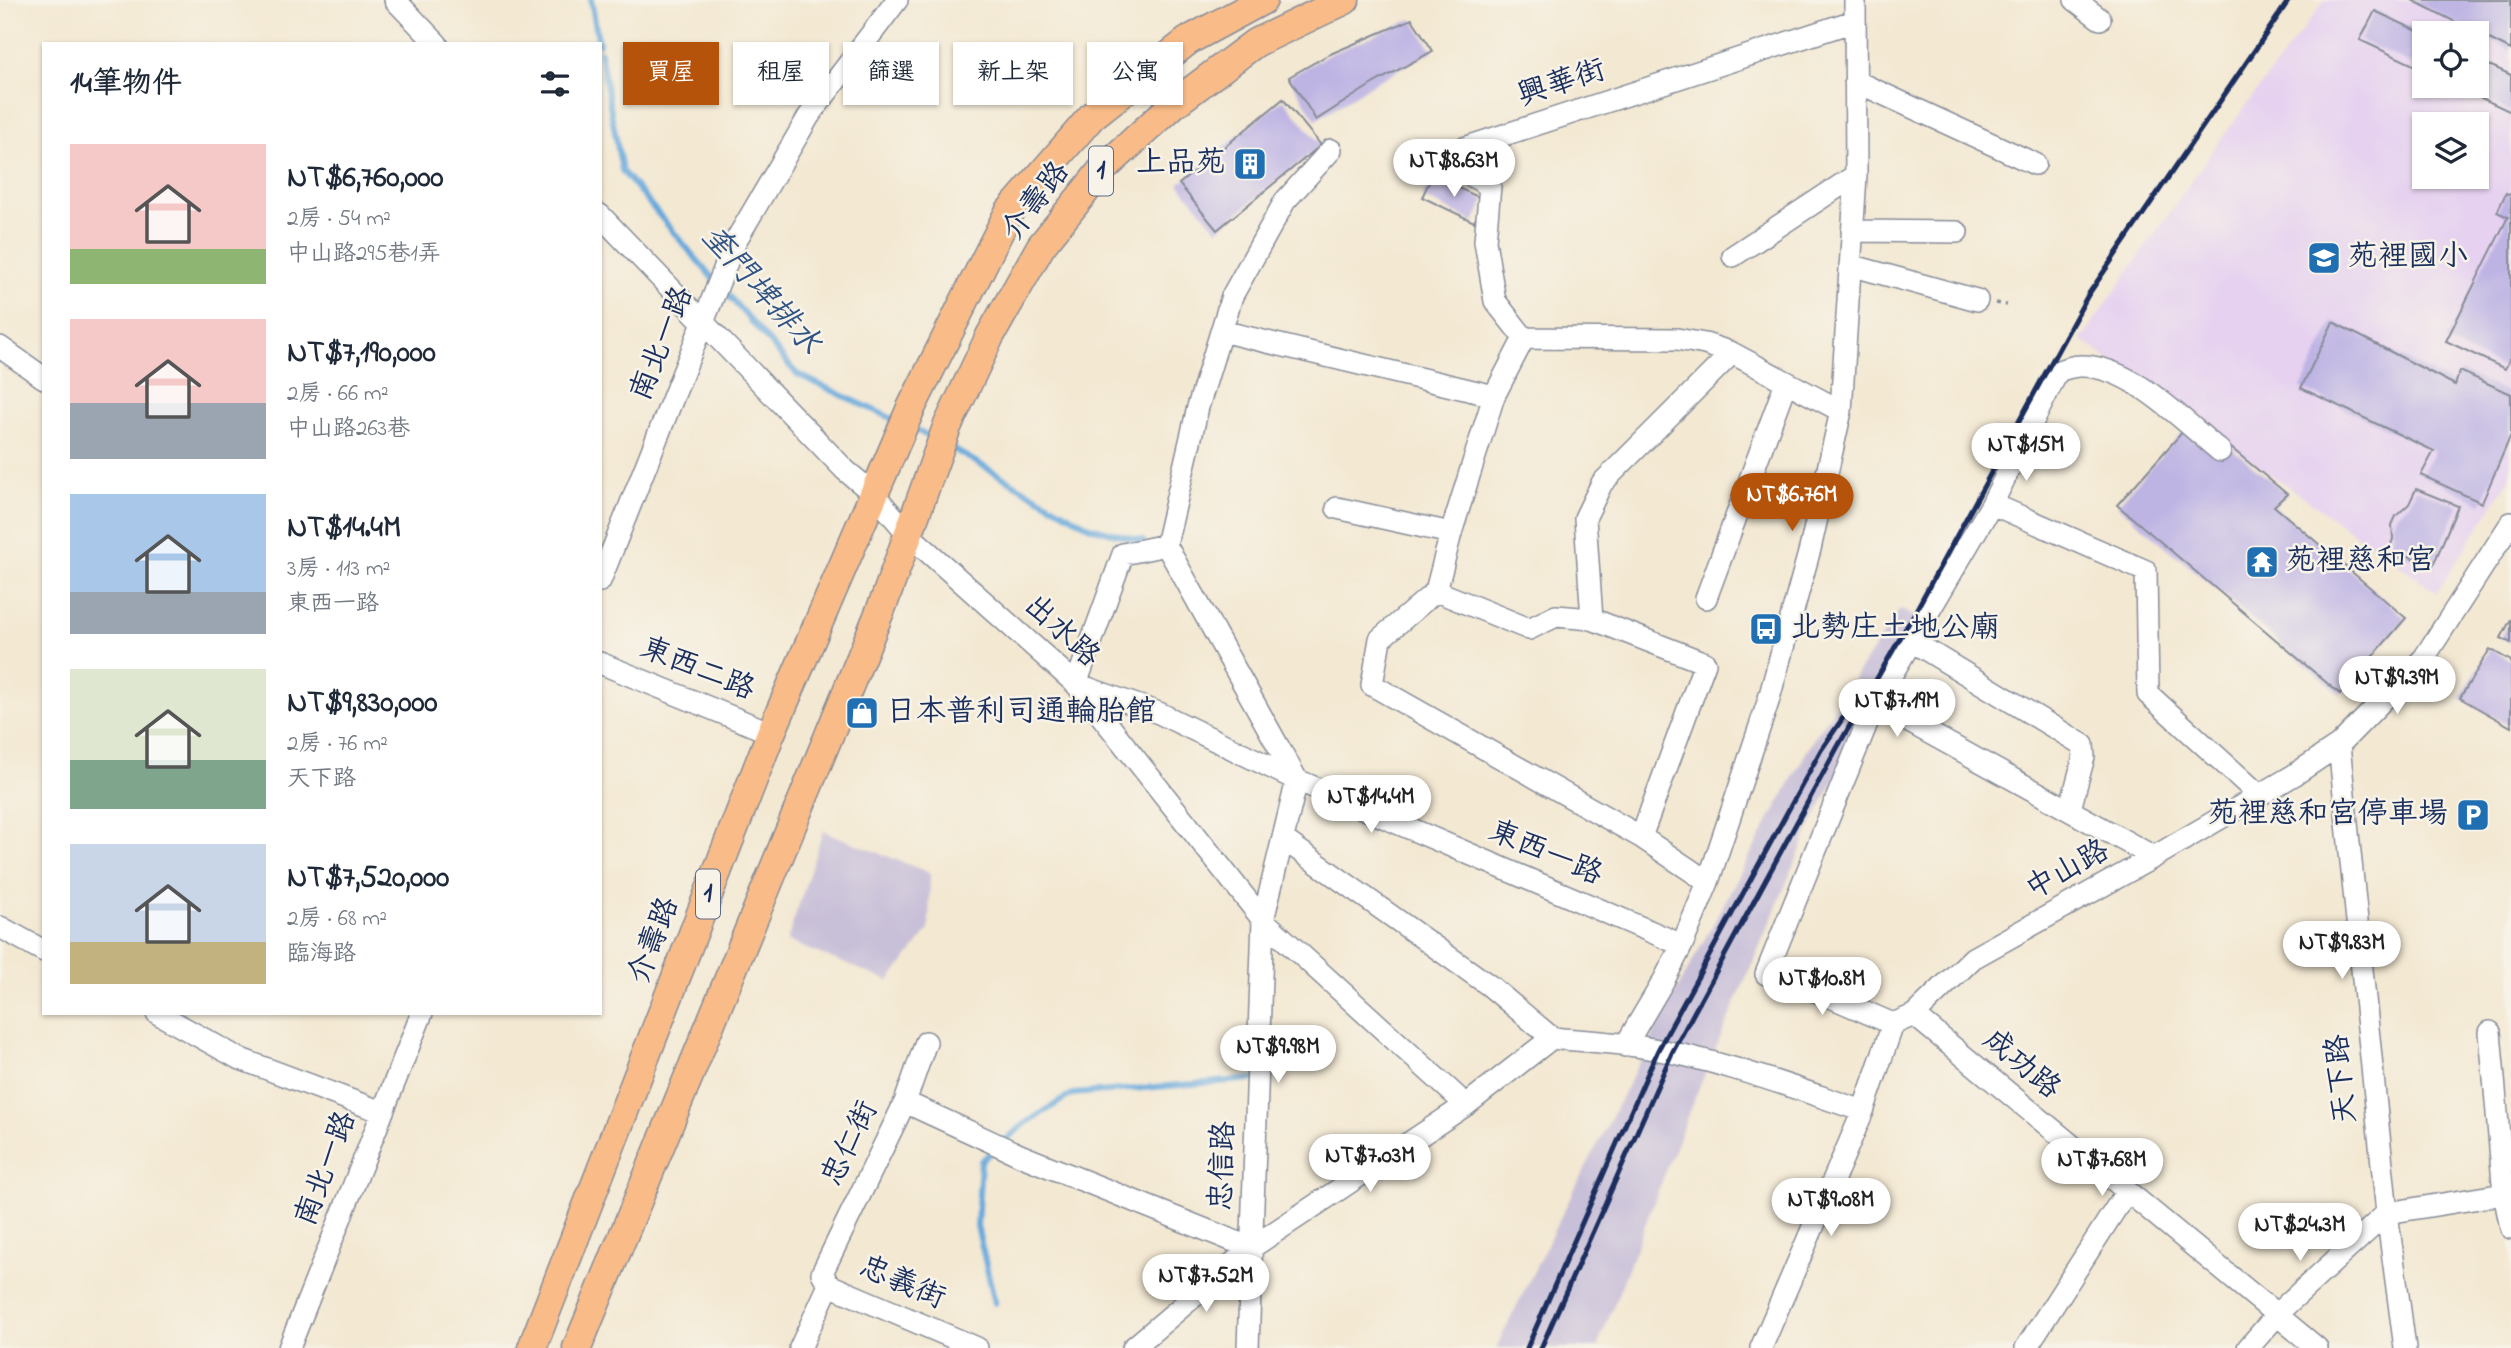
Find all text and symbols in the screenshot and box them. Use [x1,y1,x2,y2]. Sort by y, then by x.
map controls [2412,21,2489,189]
button: locate [2412,21,2489,98]
chip: 買屋 [623,42,719,105]
chip: 租屋 [733,42,829,105]
chip: 篩選 [843,42,939,105]
chip: 新上架 [953,42,1073,105]
chip: 公寓 [1087,42,1183,105]
street label: 興華街 [1512,49,1612,119]
text: 14筆物件 [70,63,182,107]
icon: filters [536,65,574,103]
button: layers [2412,112,2489,189]
pin: NT$8.63M [1382,140,1526,199]
place label: 上品苑 [1136,142,1226,186]
building icon: 上品苑 [1231,145,1269,183]
text: NT$8.63M [1409,145,1499,178]
road number: 1 [1089,146,1113,196]
street label: 介壽路 [992,153,1082,251]
text: NT$6,760,000 [287,157,444,201]
icon: home [126,172,210,256]
text: 2房 · 54 m² [287,203,391,236]
water label: 奎門埤排水 [689,216,832,367]
place label: 苑裡國小 [2348,236,2468,280]
text: 中山路295巷1弄 [287,238,441,271]
school or university icon: 苑裡國小 [2305,239,2343,277]
street label: 南北一路 [620,280,706,408]
text: NT$7,190,000 [287,332,436,376]
icon: home [126,347,210,431]
text: 2房 · 66 m² [287,378,389,411]
text: 中山路263巷 [287,413,410,446]
pin: NT$15M [1969,424,2083,483]
text: NT$15M [1987,429,2065,462]
pin: NT$6.76M [1720,474,1864,533]
text: NT$6.76M [1747,479,1838,512]
text: NT$14.4M [287,507,401,551]
icon: home [126,522,210,606]
place label: 苑裡慈和宮 [2286,540,2436,584]
temple icon: 苑裡慈和宮 [2243,543,2281,581]
text: 3房 · 113 m² [287,553,390,586]
street label: 出水路 [1013,585,1109,679]
text: 東西一路 [287,588,379,621]
place label: 北勢庄土地公廟 [1790,607,2000,651]
bus stop icon: 北勢庄土地公廟 [1747,610,1785,648]
street label: 東西二路 [633,627,761,713]
pin: NT$9.39M [2325,656,2469,716]
text: NT$9.39M [2355,662,2439,695]
pin: NT$7.19M [1825,680,1969,739]
text: NT$9,830,000 [287,682,437,726]
text: NT$7.19M [1855,685,1940,718]
place label: 日本普利司通輪胎館 [886,691,1156,735]
shop icon: 日本普利司通輪胎館 [843,694,881,732]
icon: home [126,697,210,781]
text: 2房 · 76 m² [287,728,388,761]
text: 天下路 [287,763,356,796]
pin: NT$14.4M [1299,776,1443,835]
text: NT$14.4M [1327,781,1415,814]
place label: 苑裡慈和宮停車場 [2208,793,2448,837]
parking icon: 苑裡慈和宮停車場 [2454,796,2492,834]
street label: 東西一路 [1481,810,1609,898]
street label: 中山路 [2018,830,2118,912]
text: NT$7,520,000 [287,857,449,901]
road number: 1 [696,870,720,918]
icon: home [126,872,210,956]
street label: 介壽路 [618,891,692,991]
text: 2房 · 68 m² [287,903,387,936]
pin: NT$9.83M [2270,922,2414,981]
text: NT$9.83M [2299,927,2385,960]
text: 臨海路 [287,938,356,971]
pin: NT$10.8M [1750,958,1894,1017]
text: NT$10.8M [1778,963,1866,996]
street label: 成功路 [1972,1019,2070,1111]
pin: NT$9.98M [1206,1026,1350,1085]
text: NT$9.98M [1236,1031,1320,1064]
street label: 天下路 [2316,1032,2370,1126]
street label: 忠仁街 [811,1094,891,1194]
street label: 南北一路 [285,1105,369,1233]
street label: 忠信路 [1200,1120,1248,1212]
pin: NT$7.03M [1298,1134,1442,1194]
pin: NT$7.68M [2030,1138,2174,1198]
text: NT$7.03M [1325,1140,1415,1173]
text: NT$7.68M [2057,1144,2147,1177]
pin: NT$9.08M [1759,1178,1903,1238]
text: NT$9.08M [1788,1184,1874,1217]
pin: NT$24.3M [2228,1204,2372,1263]
text: NT$24.3M [2254,1209,2346,1242]
street label: 忠義街 [852,1246,952,1322]
pin: NT$7.52M [1134,1254,1278,1314]
text: NT$7.52M [1158,1260,1254,1293]

